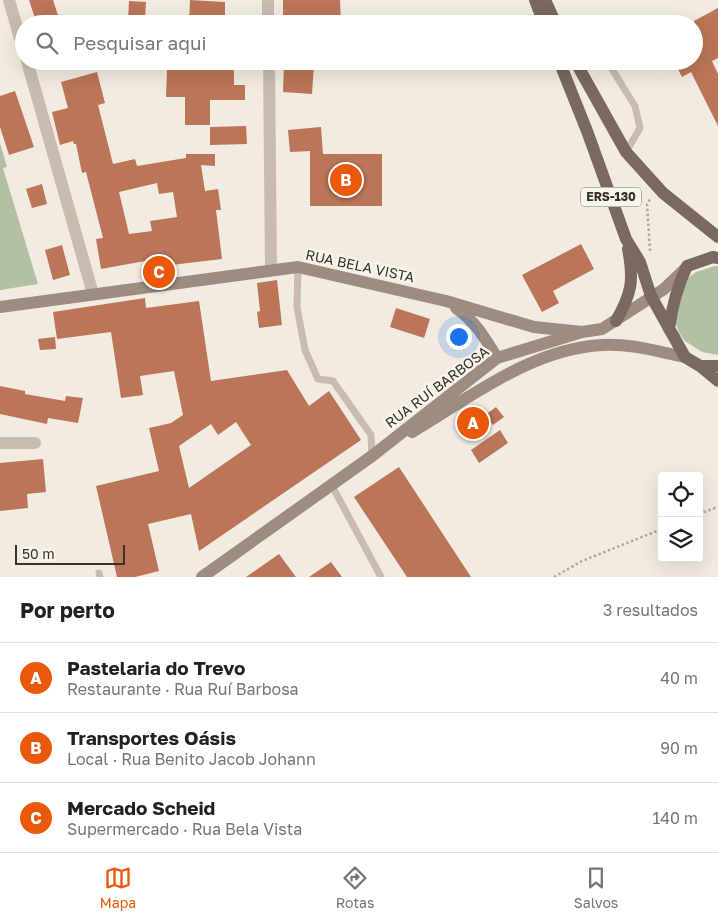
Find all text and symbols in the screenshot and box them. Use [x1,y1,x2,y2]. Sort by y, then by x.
search box [15,15,703,70]
icon: search [33,29,61,57]
text: Pesquisar aqui [73,31,207,54]
pin: B [330,161,362,199]
road number: ERS-130 [581,188,641,206]
street label: RUA BELA VISTA [304,246,417,285]
pin: C [143,253,175,291]
your location [446,324,472,350]
street label: RUA RUÍ BARBOSA [382,343,492,431]
pin: A [457,404,489,442]
map controls [658,472,703,562]
button: locate [658,472,703,517]
button: layers [658,517,703,562]
scale bar [15,542,125,565]
text: 50 m [22,545,55,562]
text: Por perto [20,597,115,623]
text: 3 resultados [603,600,698,620]
text: Pastelaria do Trevo [67,656,245,679]
text: A [30,668,42,688]
text: 40 m [660,668,698,688]
text: Restaurante · Rua Ruí Barbosa [67,679,299,699]
text: Transportes Oásis [67,726,236,749]
text: B [30,738,42,758]
text: 90 m [660,738,698,758]
text: Local · Rua Benito Jacob Johann [67,749,316,769]
text: Mercado Scheid [67,796,215,819]
text: C [30,808,42,828]
text: 140 m [652,808,698,828]
text: Supermercado · Rua Bela Vista [67,819,302,839]
tab: Mapa [100,864,136,911]
tab: Rotas [336,864,374,911]
tab: Salvos [574,864,618,911]

